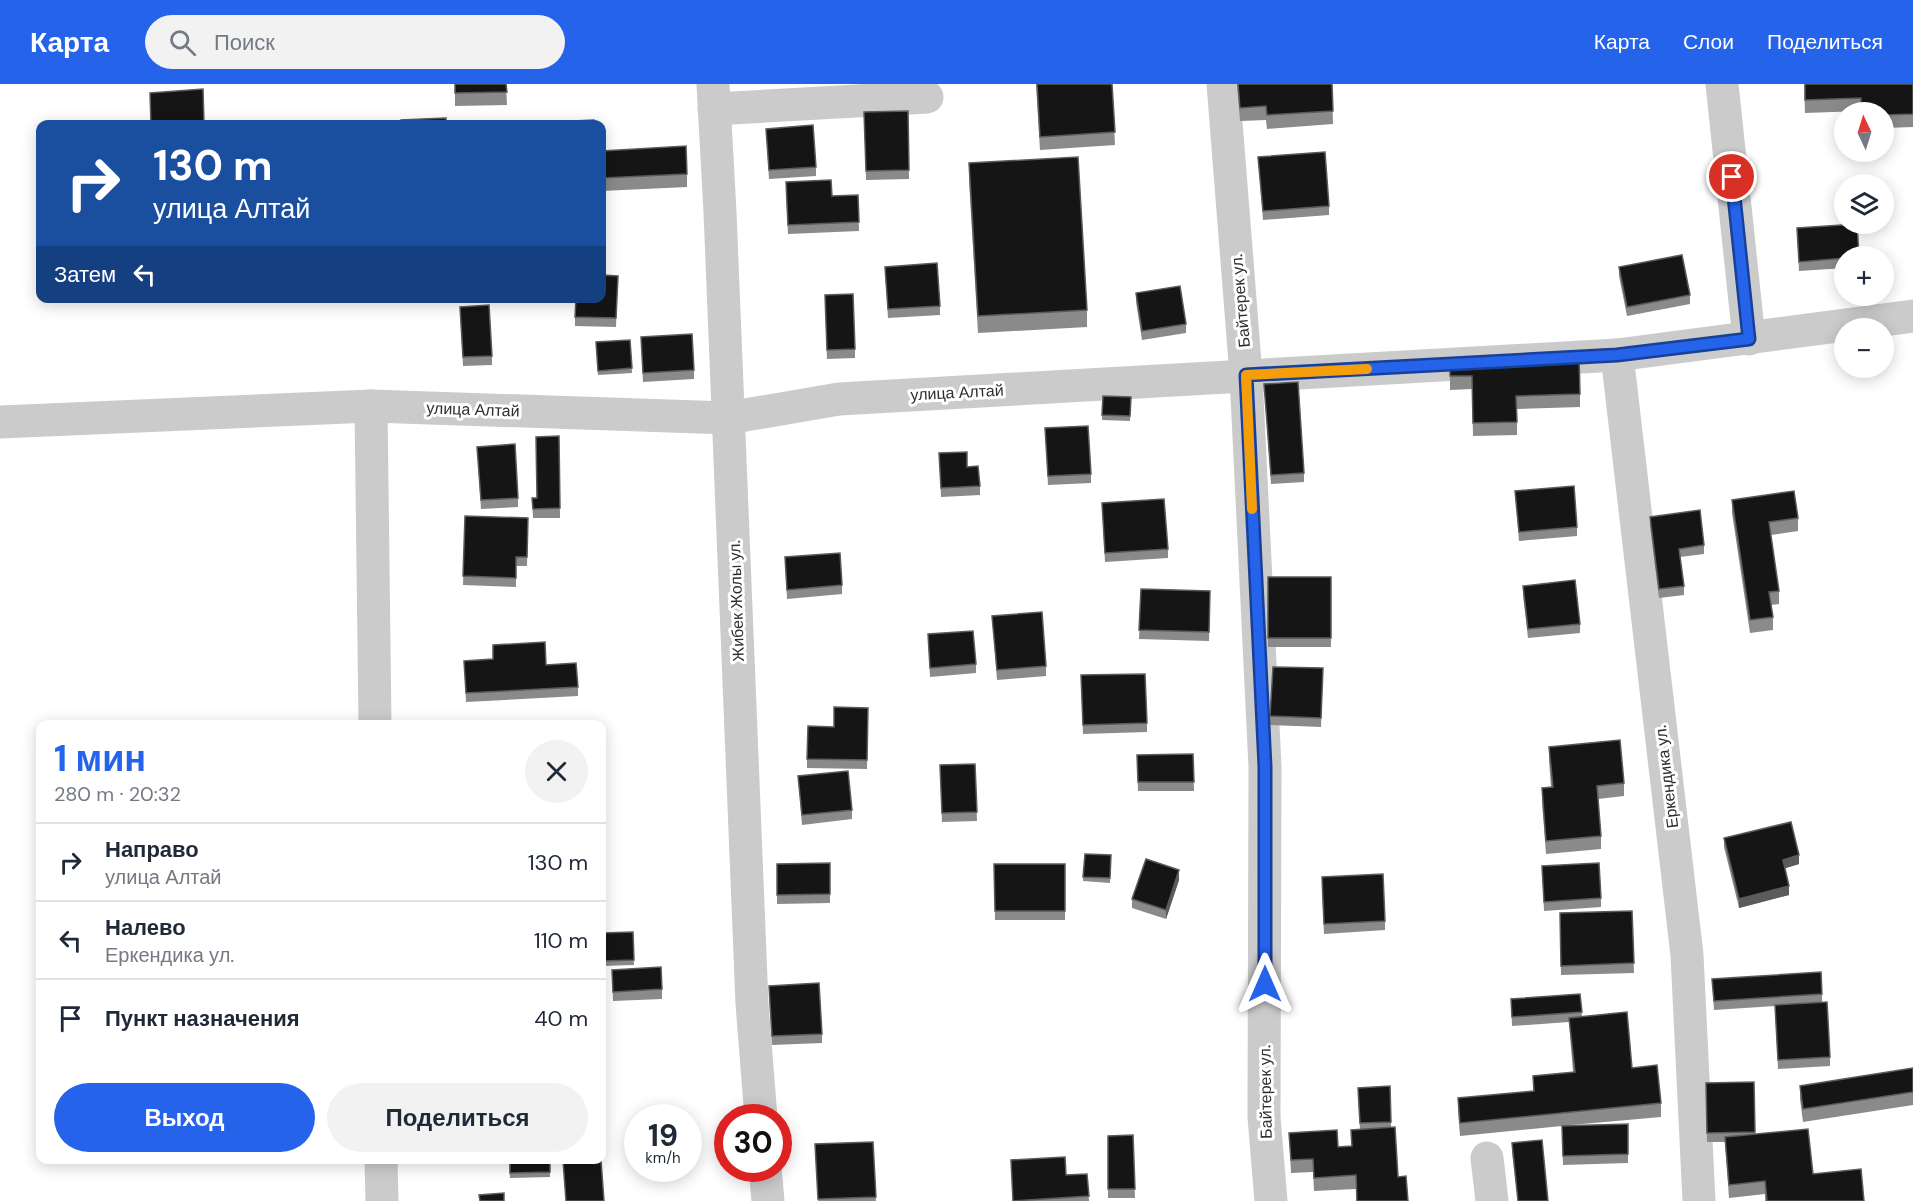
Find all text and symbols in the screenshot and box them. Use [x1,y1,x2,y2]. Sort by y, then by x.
search box [145,15,565,69]
text: Карта [30,24,109,61]
icon: search [166,26,199,59]
text: Поиск [214,28,275,57]
text: Карта [1594,28,1650,56]
text: Слои [1683,28,1734,56]
text: Поделиться [1767,28,1883,56]
north arrow [1834,102,1894,162]
map controls [1834,102,1894,378]
text: 130 m [153,138,273,193]
icon: right [54,144,132,222]
pin [1706,151,1757,202]
icon: arrive [1715,160,1748,193]
button: layers [1834,174,1894,234]
text: улица Алтай [153,191,310,226]
button: + [1834,246,1894,306]
street label: Байтерек ул. [1226,253,1255,348]
icon: left [128,258,161,291]
text: Затем [54,260,116,289]
button: − [1834,318,1894,378]
street label: улица Алтай [910,380,1004,405]
street label: улица Алтай [426,397,520,422]
street label: Жибек Жолы ул. [724,540,749,662]
street label: Еркендика ул. [1650,724,1683,830]
text: 1 мин [54,735,146,782]
button: close [525,740,588,803]
text: 280 m · 20:32 [54,781,181,807]
text: Направо [105,835,199,864]
icon: right [54,846,87,879]
text: 130 m [528,848,588,877]
text: улица Алтай [105,864,222,890]
text: Налево [105,913,186,942]
icon: left [54,924,87,957]
text: 110 m [534,926,588,955]
text: Еркендика ул. [105,942,234,968]
position arrow [1233,952,1297,1016]
icon: arrive [54,1002,87,1035]
text: Пункт назначения [105,1004,300,1033]
text: 40 m [534,1004,588,1033]
street label: Байтерек ул. [1254,1045,1277,1139]
button: Выход [54,1083,315,1152]
button: Поделиться [327,1083,588,1152]
speed limit sign: 30 [714,1104,792,1182]
text: 19 [648,1116,678,1155]
text: km/h [645,1148,681,1168]

